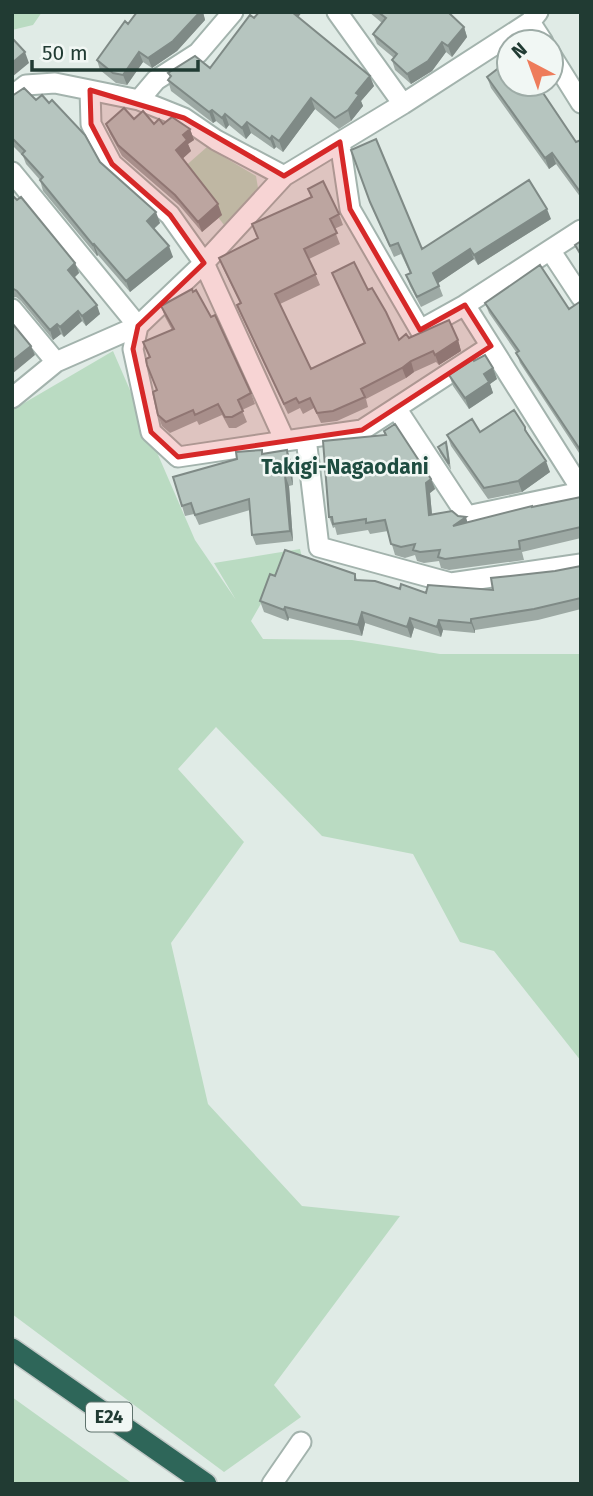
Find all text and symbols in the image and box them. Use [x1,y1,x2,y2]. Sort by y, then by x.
scale bar [32,28,198,72]
north arrow [495,28,565,98]
text: N [507,38,531,63]
text: 50 m [42,40,88,66]
district label: Takigi-Nagaodani [261,454,429,480]
road number: E24 [86,1402,132,1432]

